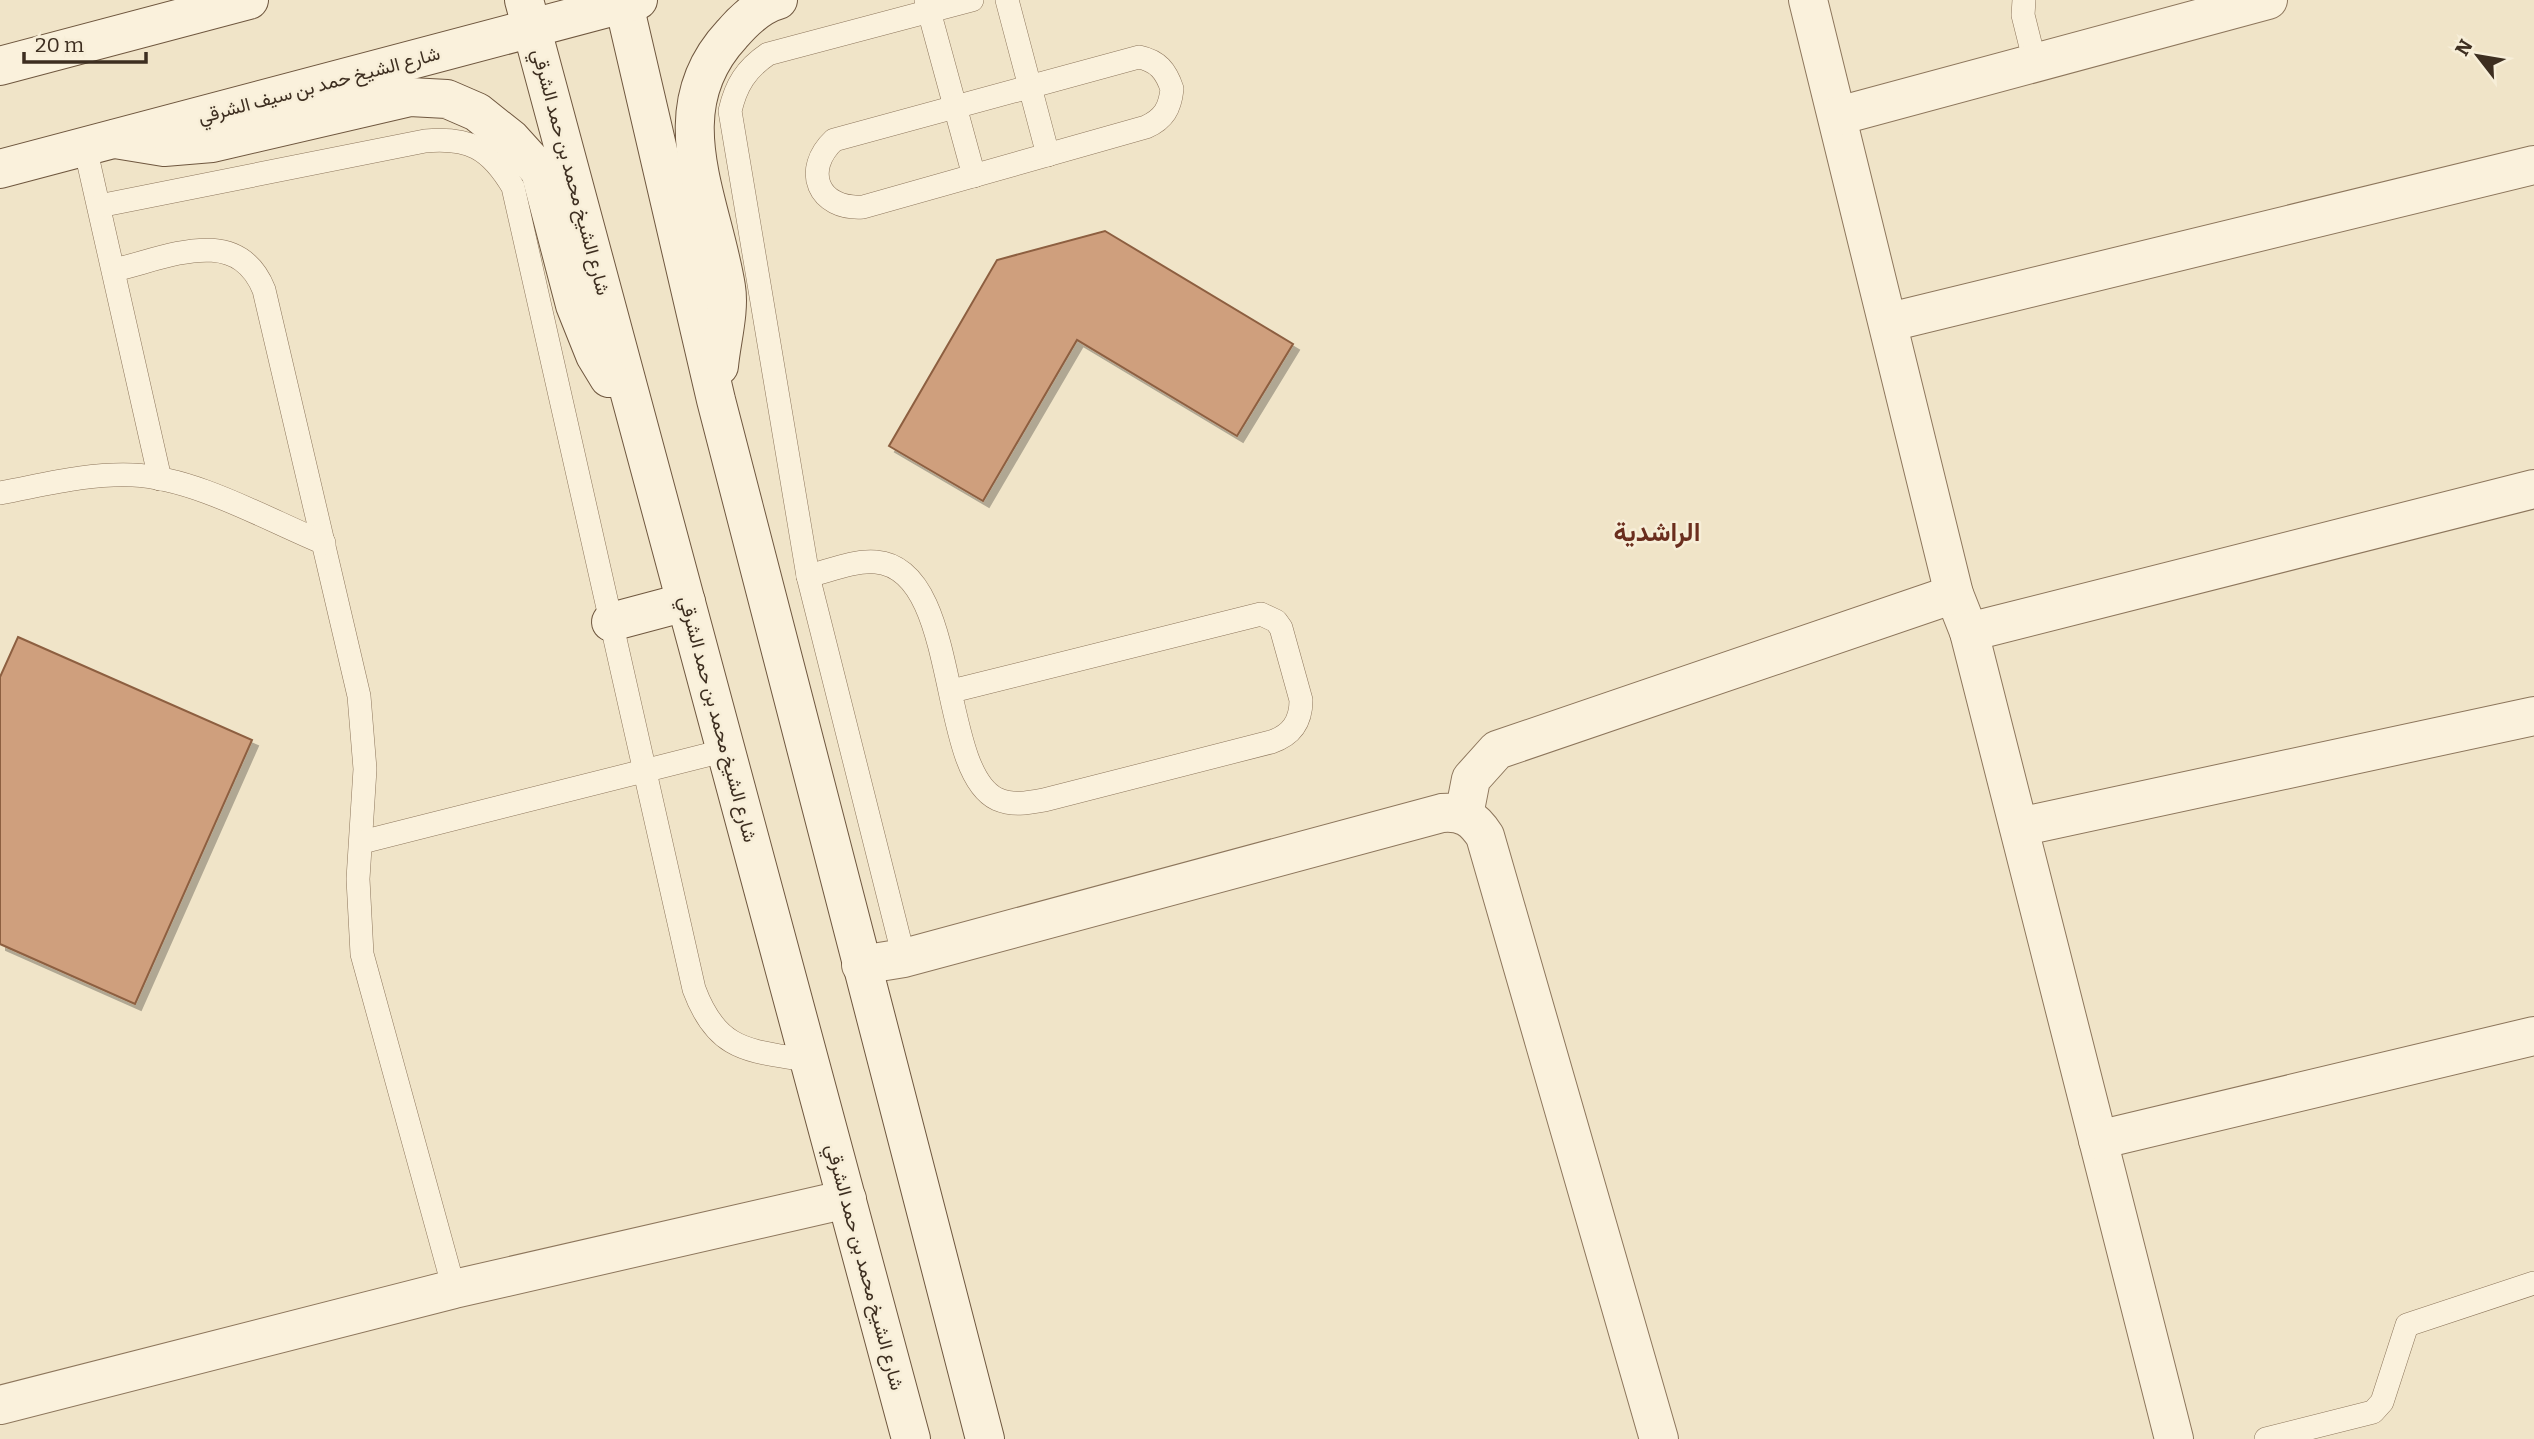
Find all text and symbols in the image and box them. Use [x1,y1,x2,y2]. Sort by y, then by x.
scale bar [24,21,147,65]
north arrow [2443,21,2513,91]
text: 20 m [35,32,84,58]
text: N [2450,35,2478,60]
street label: شارع الشيخ حمد بن سيف الشرقي [195,42,444,132]
street label: شارع الشيخ محمد بن حمد الشرقي [523,46,615,299]
district label: الراشدية [1614,517,1700,548]
street label: شارع الشيخ محمد بن حمد الشرقي [670,593,762,846]
street label: شارع الشيخ محمد بن حمد الشرقي [817,1141,909,1394]

